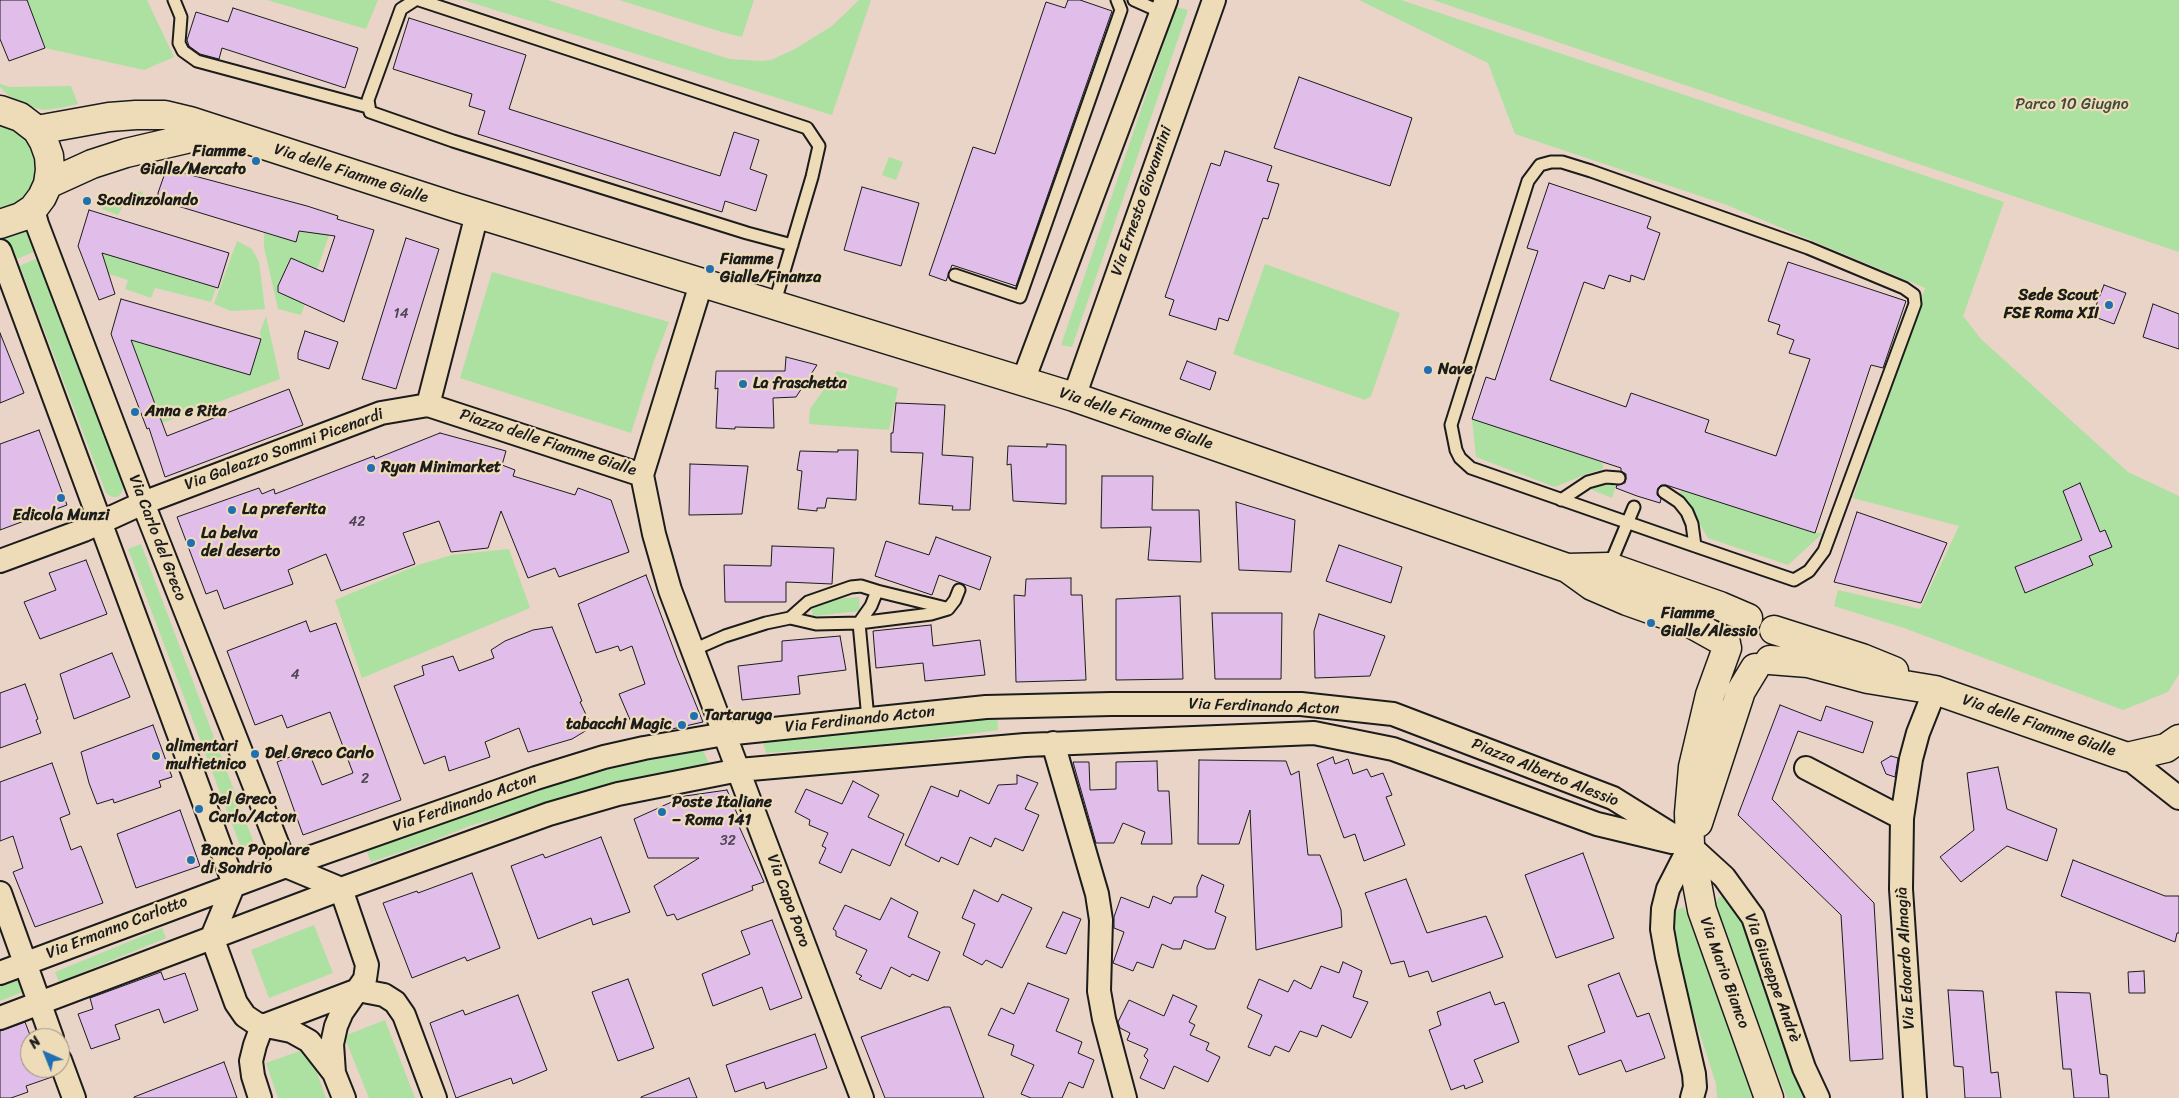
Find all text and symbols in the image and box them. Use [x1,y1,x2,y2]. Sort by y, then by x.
park label: Parco 10 Giugno [2015,95,2129,115]
street label: Via Ernesto Giovannini [1107,124,1177,278]
street label: Via delle Fiamme Gialle [271,140,431,208]
place label: Fiamme Gialle/Mercato [141,142,246,180]
marker: Fiamme Gialle/Mercato [250,155,262,167]
place label: Scodinzolando [97,191,198,211]
marker: Scodinzolando [81,195,93,207]
place label: Fiamme Gialle/Finanza [720,250,821,288]
marker: Fiamme Gialle/Finanza [704,263,716,275]
place label: Sede Scout FSE Roma XII [2004,286,2099,324]
marker: Sede Scout FSE Roma XII [2103,299,2115,311]
house number: 14 [394,306,408,322]
place label: Nave [1438,360,1473,380]
marker: Nave [1422,364,1434,376]
place label: La fraschetta [753,374,847,394]
marker: La fraschetta [737,378,749,390]
street label: Via delle Fiamme Gialle [1057,384,1215,454]
place label: Anna e Rita [145,402,226,422]
street label: Via Galeazzo Sommi Picenardi [182,405,386,495]
street label: Piazza delle Fiamme Gialle [457,405,639,481]
marker: Anna e Rita [129,406,141,418]
place label: Ryan Minimarket [381,458,501,478]
marker: Ryan Minimarket [365,462,377,474]
street label: Via Carlo del Greco [124,472,190,604]
marker: Edicola Munzi [55,492,67,504]
place label: La preferita [242,500,326,520]
marker: La preferita [226,504,238,516]
place label: Edicola Munzi [13,506,109,526]
house number: 42 [349,514,365,530]
place label: La belva del deserto [201,524,280,562]
marker: La belva del deserto [185,537,197,549]
place label: Fiamme Gialle/Alessio [1661,604,1758,642]
marker: Fiamme Gialle/Alessio [1645,617,1657,629]
house number: 4 [291,667,299,683]
street label: Via delle Fiamme Gialle [1960,691,2118,761]
street label: Via Ferdinando Acton [1188,695,1340,719]
street label: Via Ferdinando Acton [784,703,936,737]
place label: Tartaruga [704,706,772,726]
marker: Tartaruga [688,710,700,722]
place label: tabacchi Magic [566,715,672,735]
marker: tabacchi Magic [676,719,688,731]
street label: Piazza Alberto Alessio [1469,735,1621,811]
place label: alimentari multietnico [166,737,246,775]
place label: Del Greco Carlo [265,744,374,764]
marker: Del Greco Carlo [249,748,261,760]
marker: alimentari multietnico [150,750,162,762]
street label: Via Ferdinando Acton [391,769,539,837]
house number: 2 [361,771,369,787]
place label: Del Greco Carlo/Acton [209,790,296,828]
place label: Poste Italiane – Roma 141 [672,793,772,831]
marker: Del Greco Carlo/Acton [193,803,205,815]
marker: Poste Italiane – Roma 141 [656,806,668,818]
house number: 32 [720,833,736,849]
place label: Banca Popolare di Sondrio [201,841,310,879]
street label: Via Capo Poro [762,852,814,950]
marker: Banca Popolare di Sondrio [185,854,197,866]
street label: Via Edoardo Almagià [1893,886,1919,1030]
street label: Via Ermanno Carlotto [44,892,190,964]
street label: Via Giuseppe Andrè [1740,911,1804,1045]
street label: Via Mario Bianco [1695,915,1753,1031]
north arrow [20,1028,70,1078]
text: N [23,1030,47,1055]

